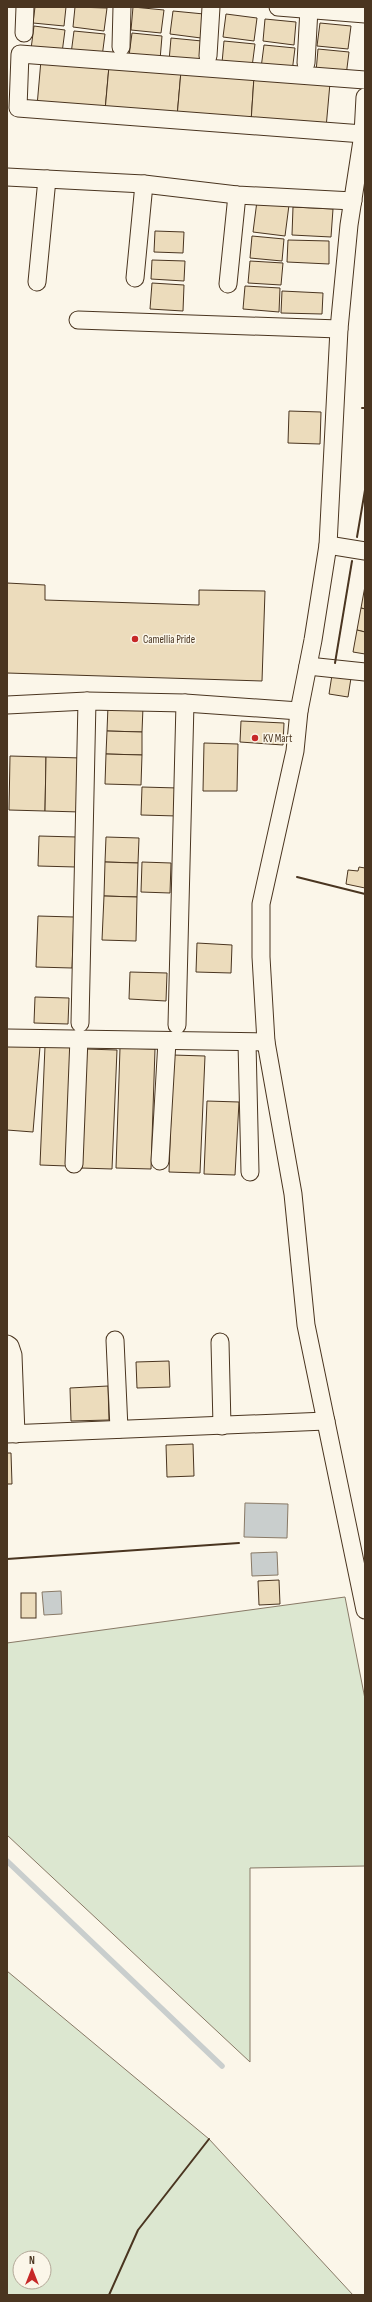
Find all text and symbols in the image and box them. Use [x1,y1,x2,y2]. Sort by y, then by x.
place label: Camellia Pride [143,633,195,646]
marker: Camellia Pride [130,634,140,644]
place label: KV Mart [263,732,293,745]
marker: KV Mart [250,733,260,743]
north arrow [12,2250,52,2290]
text: N [29,2254,35,2267]

